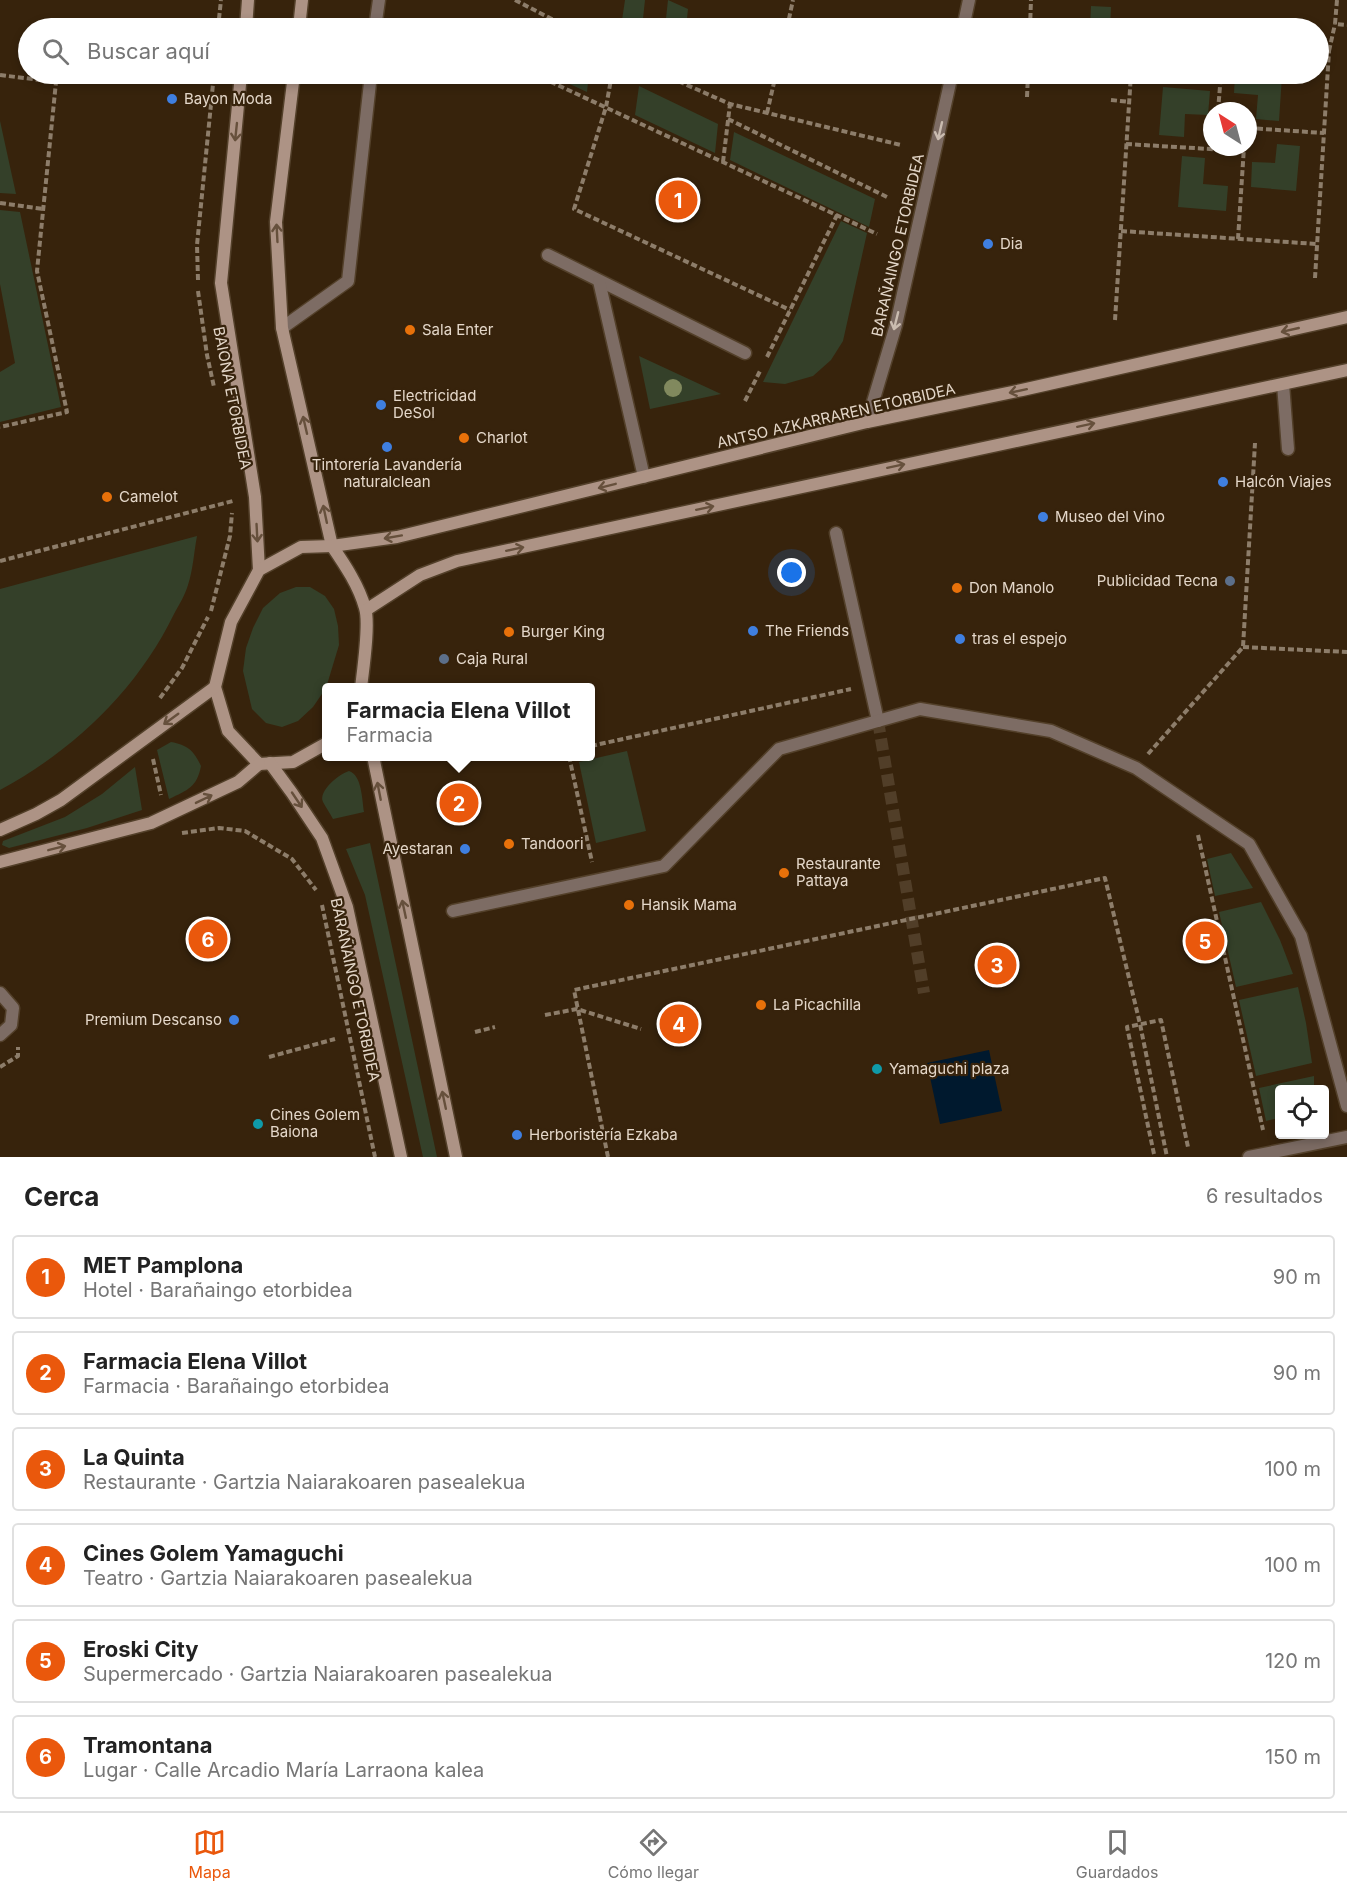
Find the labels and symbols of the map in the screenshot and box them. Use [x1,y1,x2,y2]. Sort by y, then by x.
place label: Bayon Moda [184,89,272,108]
marker: Bayon Moda [165,92,179,106]
north arrow [1203,102,1257,156]
one-way arrow [230,121,241,141]
one-way arrow [933,121,945,140]
street label: BARAÑAINGO ETORBIDEA [867,151,928,338]
pin: 1 [658,178,698,222]
one-way arrow [271,224,282,244]
place label: Dia [1000,234,1023,253]
marker: Dia [981,237,995,251]
one-way arrow [890,311,902,330]
place label: Sala Enter [422,320,494,339]
marker: Sala Enter [403,323,417,337]
street label: BAIONA ETORBIDEA [209,325,256,471]
one-way arrow [1281,325,1300,336]
street label: ANTSO AZKARRAREN ETORBIDEA [715,379,957,452]
place label: Electricidad DeSol [393,386,476,422]
one-way arrow [1008,386,1028,397]
marker: Electricidad DeSol [374,398,388,412]
one-way arrow [299,416,310,436]
one-way arrow [1076,419,1096,430]
place label: Charlot [476,428,528,447]
marker: Charlot [457,431,471,445]
marker: Tintorería Lavandería naturalclean [380,440,394,454]
place label: Tintorería Lavandería naturalclean [312,455,462,491]
one-way arrow [885,460,905,471]
place label: Halcón Viajes [1235,472,1332,491]
marker: Halcón Viajes [1216,475,1230,489]
one-way arrow [597,481,616,493]
place label: Camelot [119,487,178,506]
marker: Camelot [100,490,114,504]
one-way arrow [695,501,714,513]
one-way arrow [319,505,331,524]
place label: Museo del Vino [1055,507,1165,526]
marker: Museo del Vino [1036,510,1050,524]
one-way arrow [252,523,263,543]
one-way arrow [384,532,403,543]
one-way arrow [504,543,524,554]
your location [777,558,806,587]
place label: Publicidad Tecna [1097,571,1218,590]
marker: Publicidad Tecna [1223,574,1237,588]
place label: Don Manolo [969,578,1054,597]
marker: Don Manolo [950,581,964,595]
place label: The Friends [765,621,849,640]
place label: Burger King [521,622,605,641]
marker: The Friends [746,624,760,638]
marker: Burger King [502,625,516,639]
place label: tras el espejo [972,629,1067,648]
marker: tras el espejo [953,632,967,646]
place label: Caja Rural [456,649,528,668]
marker: Caja Rural [437,652,451,666]
one-way arrow [163,713,179,725]
pin: 2 [440,780,478,826]
one-way arrow [373,781,384,801]
one-way arrow [291,791,303,808]
one-way arrow [195,792,213,804]
place label: Tandoori [521,834,584,853]
marker: Tandoori [502,837,516,851]
place label: Ayestaran [383,839,453,858]
one-way arrow [47,841,66,853]
marker: Ayestaran [458,842,472,856]
place label: Restaurante Pattaya [796,854,881,890]
marker: Restaurante Pattaya [777,866,791,880]
place label: Hansik Mama [641,895,737,914]
street label: BARAÑAINGO ETORBIDEA [327,896,384,1084]
marker: Hansik Mama [622,898,636,912]
one-way arrow [398,900,409,919]
pin: 6 [188,916,228,962]
pin: 5 [1186,918,1224,964]
pin: 3 [978,942,1016,988]
place label: La Picachilla [773,995,861,1014]
marker: La Picachilla [754,998,768,1012]
pin: 4 [660,1002,698,1046]
place label: Premium Descanso [85,1010,222,1029]
marker: Premium Descanso [227,1013,241,1027]
place label: Yamaguchi plaza [889,1059,1009,1078]
marker: Yamaguchi plaza [870,1062,884,1076]
one-way arrow [438,1091,449,1110]
place label: Cines Golem Baiona [270,1105,360,1141]
marker: Cines Golem Baiona [251,1117,265,1131]
place label: Herboristería Ezkaba [529,1125,678,1144]
marker: Herboristería Ezkaba [510,1128,524,1142]

